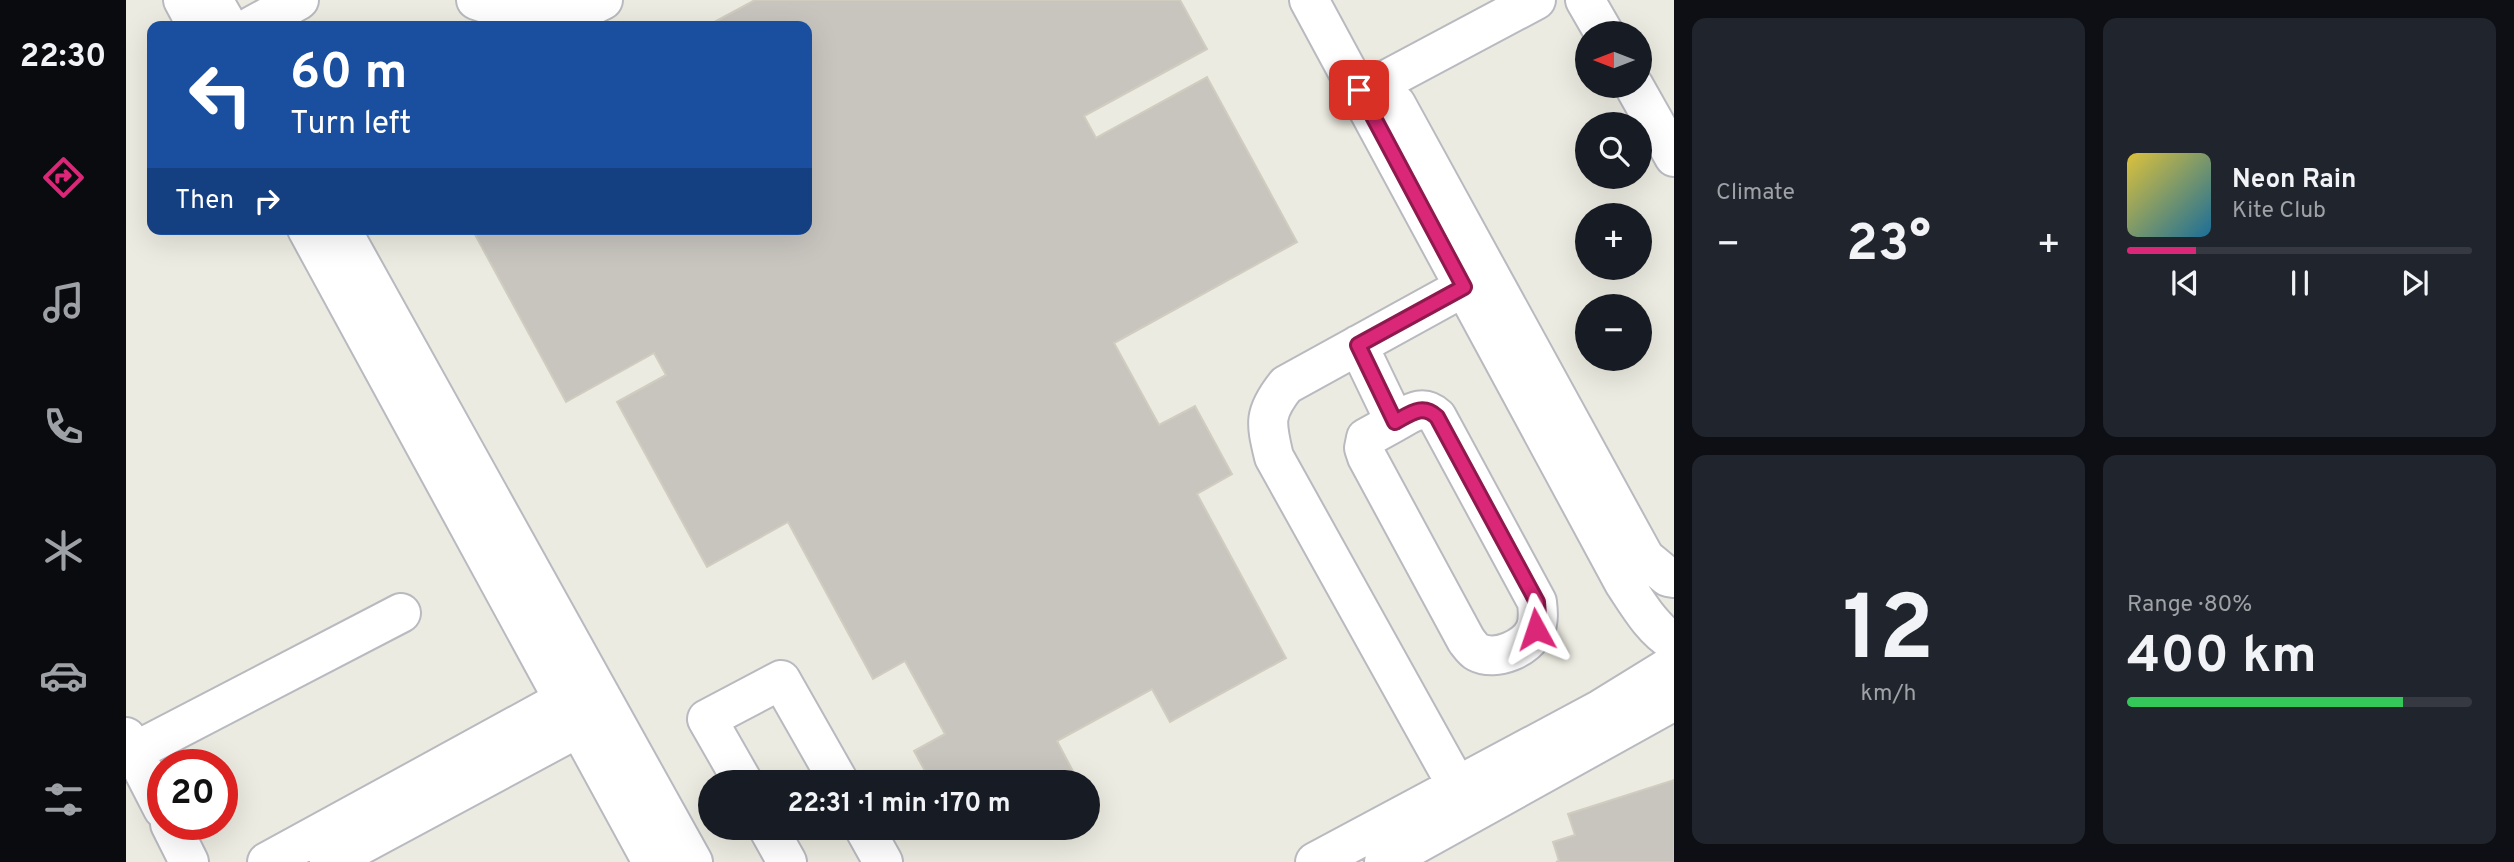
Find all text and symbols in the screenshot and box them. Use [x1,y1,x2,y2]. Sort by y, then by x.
north arrow [1575,21,1652,98]
map controls [1575,21,1652,371]
text: 22:30 [20,38,106,78]
text: 60 m [290,44,408,106]
icon: left [175,49,266,140]
pin [1329,60,1389,120]
icon: arrive [1340,71,1378,109]
text: Turn left [290,105,411,145]
button: search [1575,112,1652,189]
icon: directions [39,153,88,202]
text: Neon Rain [2232,164,2357,197]
text: Climate [1716,179,1795,208]
icon: right [248,182,286,220]
text: Then [175,185,234,218]
text: Kite Club [2232,197,2326,226]
button: + [1575,203,1652,280]
text: 23° [1846,213,1931,279]
text: − [1716,222,1741,271]
text: + [2036,222,2061,271]
icon: previous [2166,264,2204,302]
icon: pause [2281,264,2319,302]
icon: next [2396,264,2434,302]
icon: music [39,278,88,327]
button: − [1575,294,1652,371]
icon: phone [39,402,88,451]
icon: climate [39,526,88,575]
text: 12 [1842,577,1935,692]
text: Range · 80% [2127,591,2252,620]
position arrow [1499,592,1573,666]
text: 400 km [2127,625,2317,691]
icon: car [39,651,88,700]
text: km/h [1861,680,1916,709]
speed limit sign: 20 [147,749,238,840]
icon: filters [39,775,88,824]
text: 22:31 · 1 min · 170 m [787,788,1011,821]

